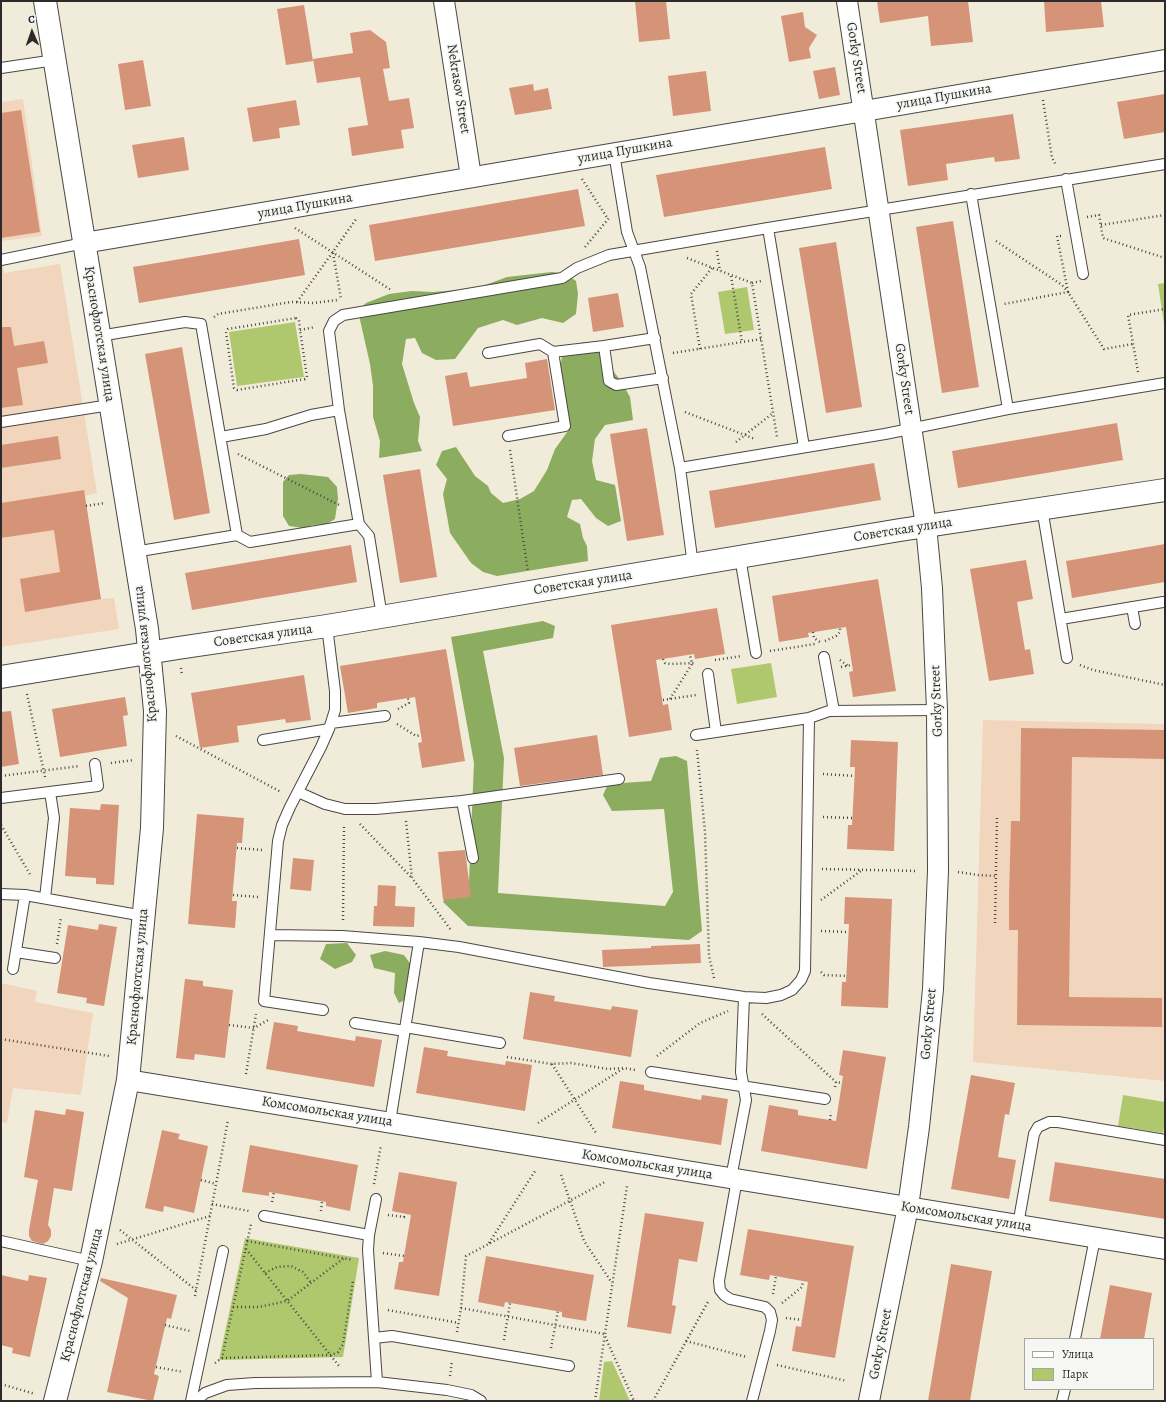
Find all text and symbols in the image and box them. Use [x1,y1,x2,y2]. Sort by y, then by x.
north arrow [12,12,52,52]
text: С [28,12,35,27]
street label: Gorky Street [842,21,870,95]
street label: Nekrasov Street [443,43,473,135]
street label: улица Пушкина [895,80,993,114]
street label: улица Пушкина [576,134,674,168]
street label: улица Пушкина [256,189,354,223]
street label: Краснофлотская улица [80,265,118,403]
street label: Gorky Street [891,342,917,416]
street label: Советская улица [853,514,953,546]
street label: Советская улица [533,567,633,599]
street label: Краснофлотская улица [130,585,162,723]
street label: Советская улица [213,621,313,651]
street label: Gorky Street [927,665,947,737]
street label: Краснофлотская улица [124,908,152,1046]
street label: Gorky Street [918,988,940,1060]
street label: Комсомольская улица [260,1093,394,1131]
street label: Комсомольская улица [580,1146,714,1184]
street label: Комсомольская улица [899,1198,1033,1236]
street label: Краснофлотская улица [57,1226,107,1364]
street label: Gorky Street [866,1307,896,1381]
legend [1024,1338,1154,1390]
text: Улица [1062,1346,1093,1362]
text: Парк [1062,1366,1088,1382]

